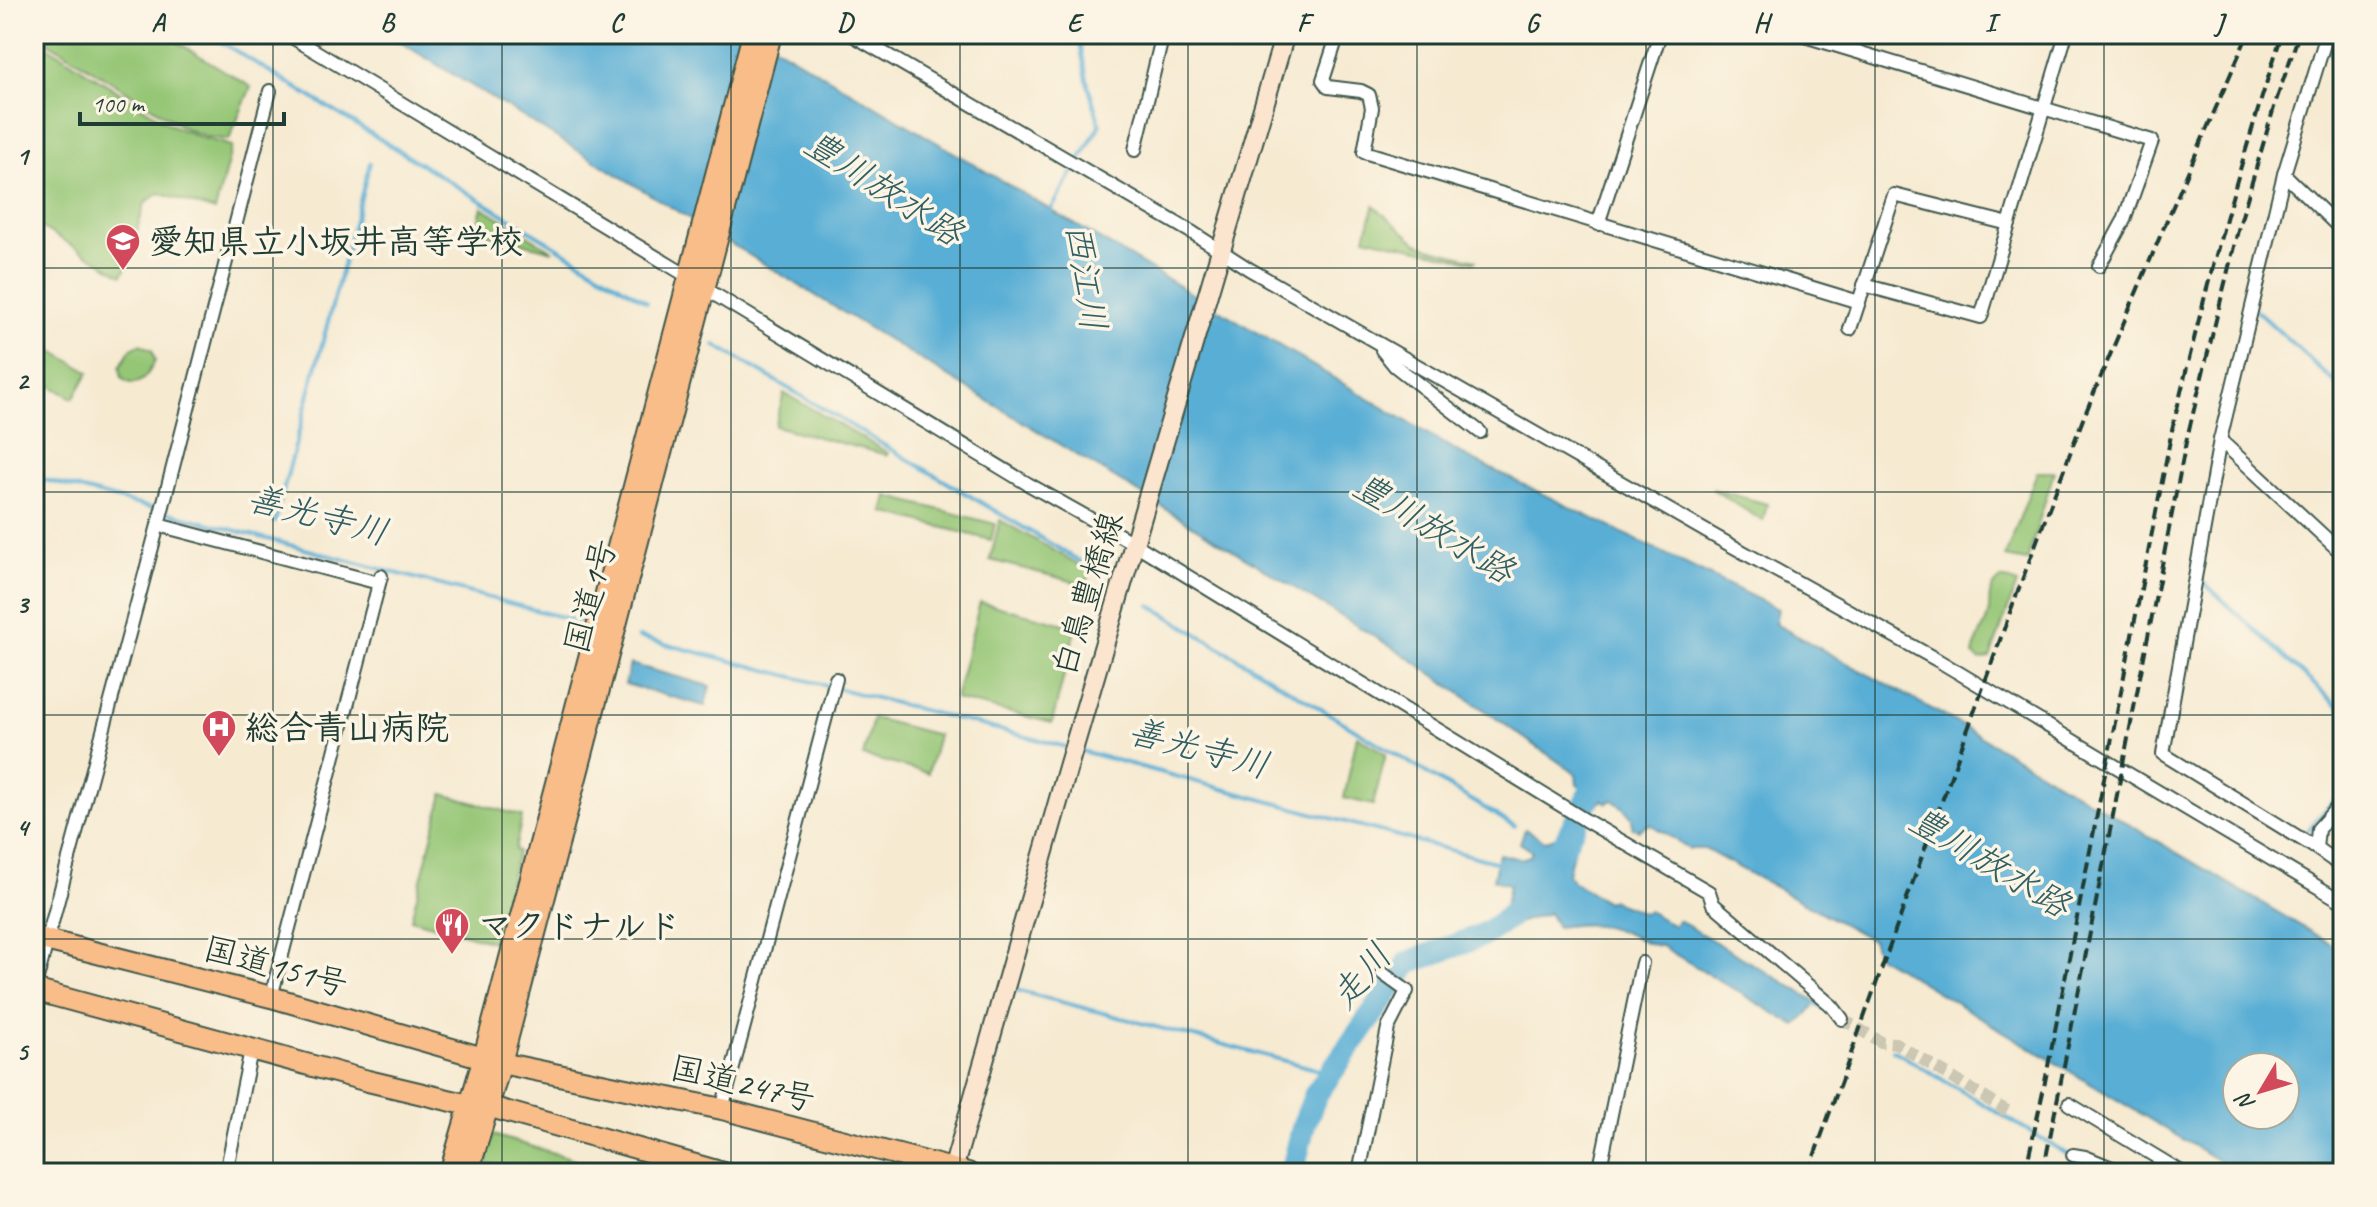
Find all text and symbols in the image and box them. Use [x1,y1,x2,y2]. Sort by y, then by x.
text: A [151,6,166,39]
text: B [380,6,396,39]
text: C [610,6,626,39]
text: D [837,6,855,39]
text: E [1067,6,1085,39]
text: F [1297,6,1315,39]
text: G [1526,6,1542,39]
text: H [1754,6,1774,39]
text: I [1985,6,2002,39]
text: J [2213,6,2228,39]
scale bar [80,76,284,126]
text: 100 m [92,89,146,119]
water label: 豊川放水路 [796,120,974,257]
text: 1 [16,140,31,173]
place label: 愛知県立小坂井高等学校 [149,220,523,263]
water label: 西江川 [1055,220,1117,334]
school or university icon: 愛知県立小坂井高等学校 [104,222,142,272]
text: 2 [16,364,30,397]
water label: 豊川放水路 [1345,462,1525,595]
water label: 善光寺川 [242,474,394,556]
street label: 白鳥豊橋線 [1042,506,1132,682]
street label: 国道1号 [554,534,626,658]
text: 3 [16,588,30,621]
place label: 総合青山病院 [245,706,449,749]
water label: 善光寺川 [1123,707,1275,789]
hospital icon: 総合青山病院 [200,708,238,758]
water label: 豊川放水路 [1901,796,2081,929]
text: 4 [16,811,31,844]
place label: マクドナルド [478,904,681,947]
restaurant icon: マクドナルド [433,906,471,956]
street label: 国道151号 [199,926,353,1006]
water label: 走川 [1320,934,1402,1018]
text: 5 [16,1035,30,1068]
street label: 国道247号 [666,1045,820,1121]
north arrow [2221,1051,2301,1131]
text: N [2229,1086,2261,1117]

